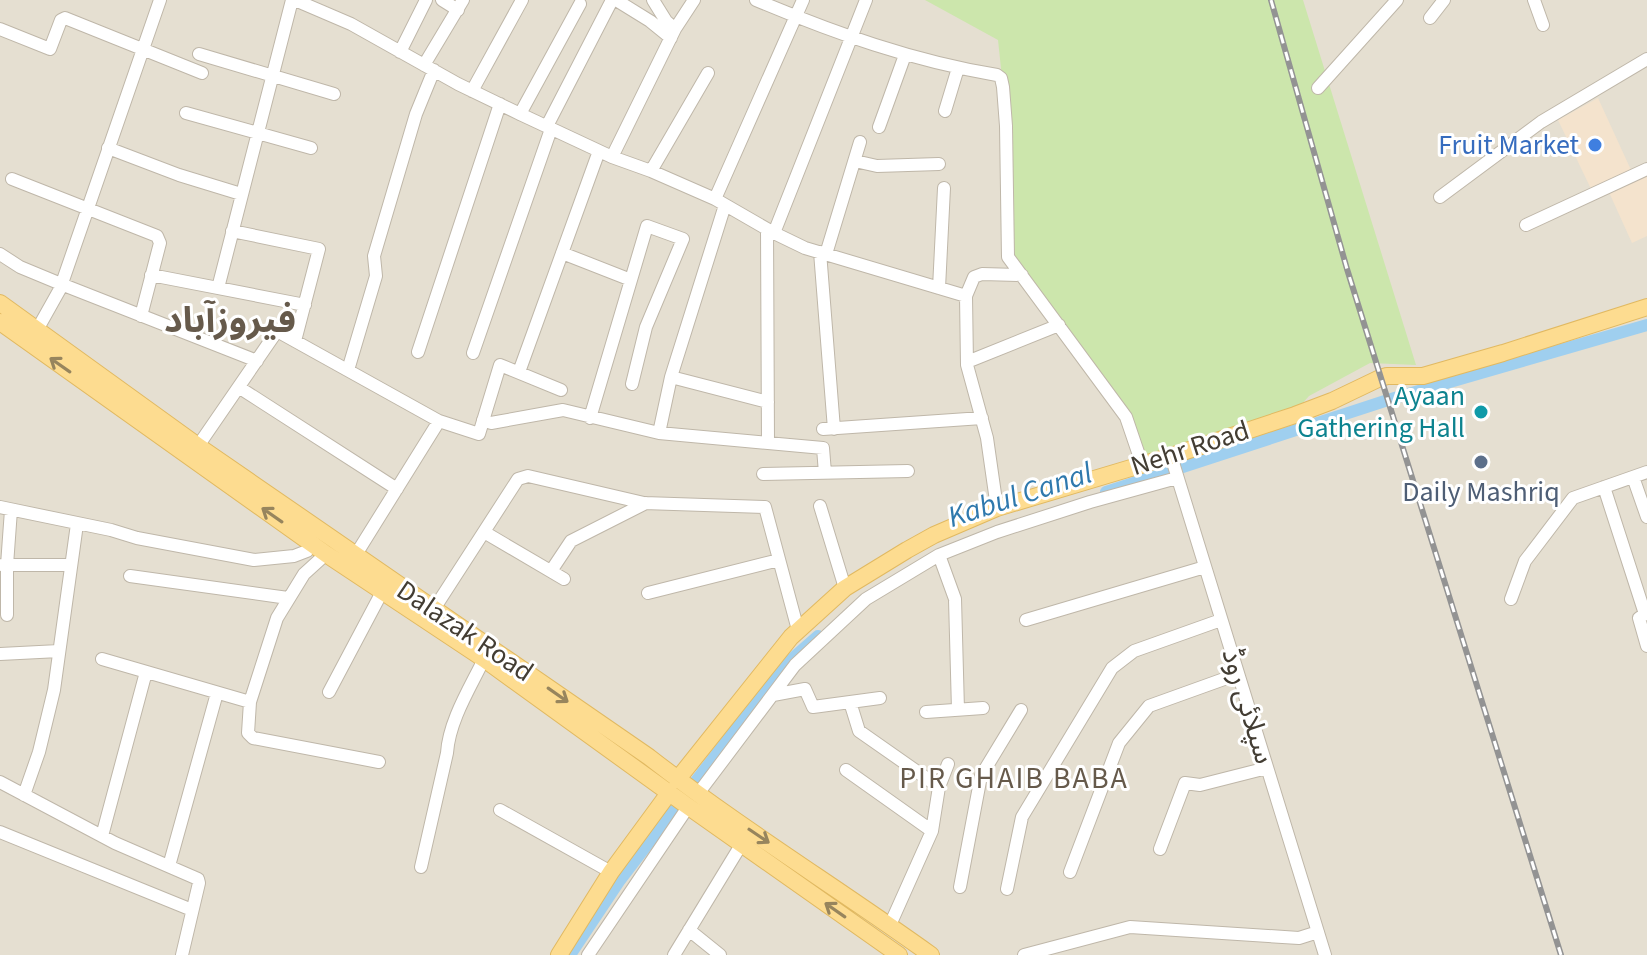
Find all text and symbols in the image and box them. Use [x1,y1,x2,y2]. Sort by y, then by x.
place label: Fruit Market [1438,125,1580,165]
marker: Fruit Market [1586,136,1604,154]
district label: فیروزآباد [164,295,296,346]
one-way arrow [50,357,72,373]
place label: Ayaan Gathering Hall [1297,376,1465,448]
marker: Ayaan Gathering Hall [1472,403,1490,421]
street label: Nehr Road [1125,410,1255,486]
water label: Kabul Canal [942,451,1098,539]
marker: Daily Mashriq [1472,453,1490,471]
place label: Daily Mashriq [1402,472,1560,512]
one-way arrow [262,507,284,523]
street label: Dalazak Road [389,570,541,692]
street label: سپلائی روڈ [1211,643,1285,769]
one-way arrow [546,687,568,703]
district label: PIR GHAIB BABA [899,757,1129,800]
one-way arrow [747,828,770,844]
one-way arrow [825,902,846,919]

